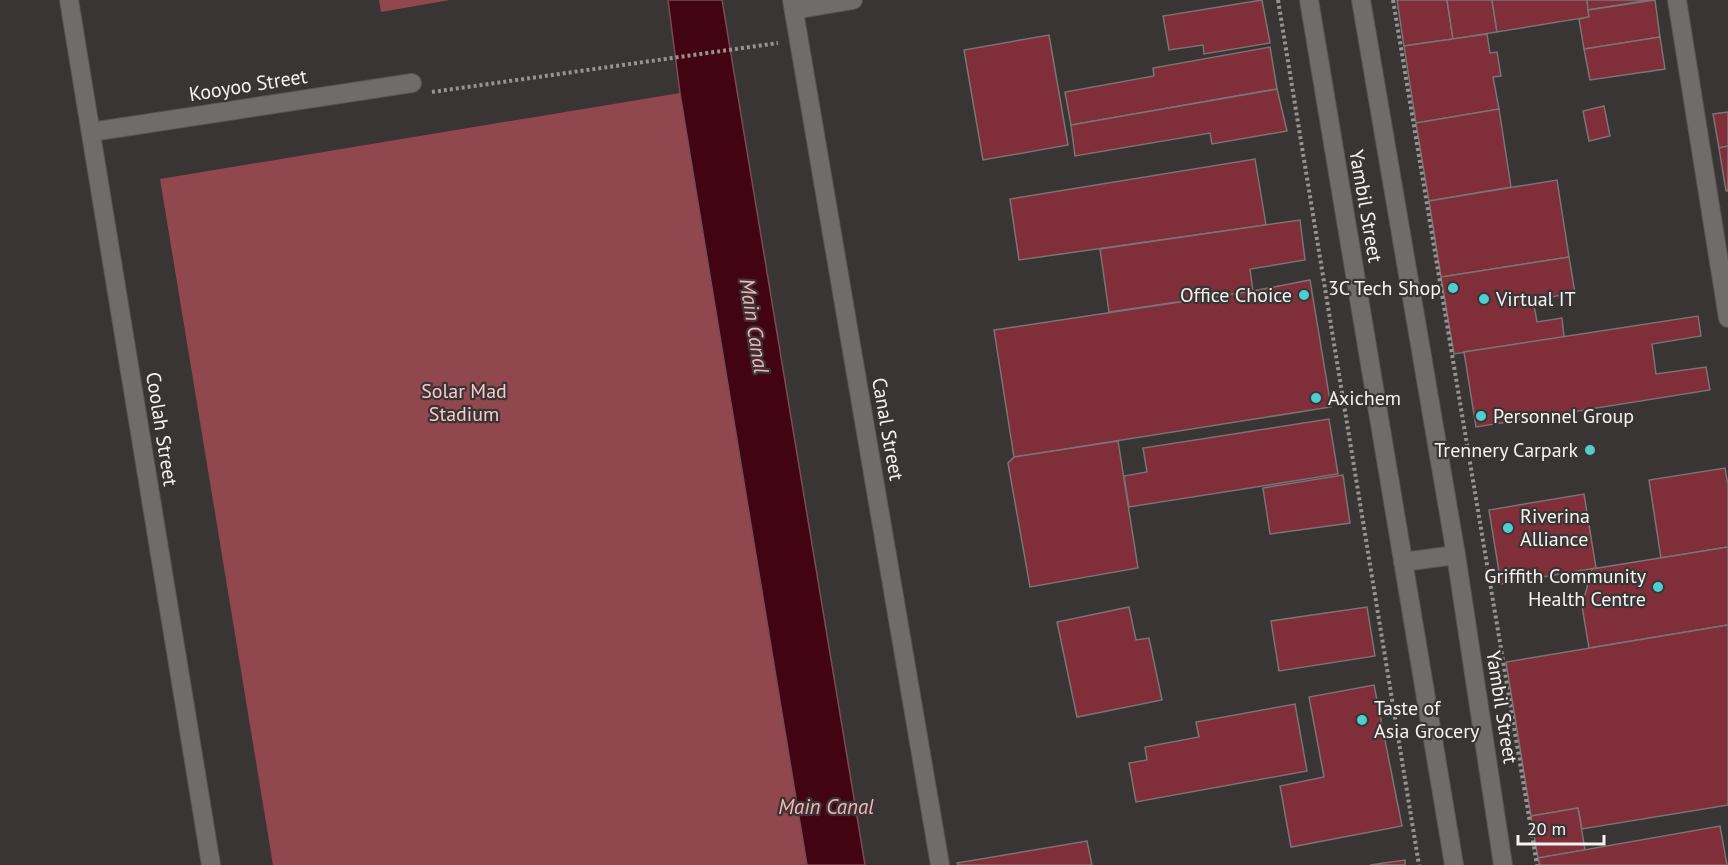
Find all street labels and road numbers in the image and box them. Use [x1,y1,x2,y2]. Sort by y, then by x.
street label: Kooyoo Street [187,63,309,107]
street label: Yambil Street [1343,147,1389,265]
street label: Coolah Street [140,370,184,488]
street label: Canal Street [866,375,910,483]
street label: Yambil Street [1480,649,1524,766]

